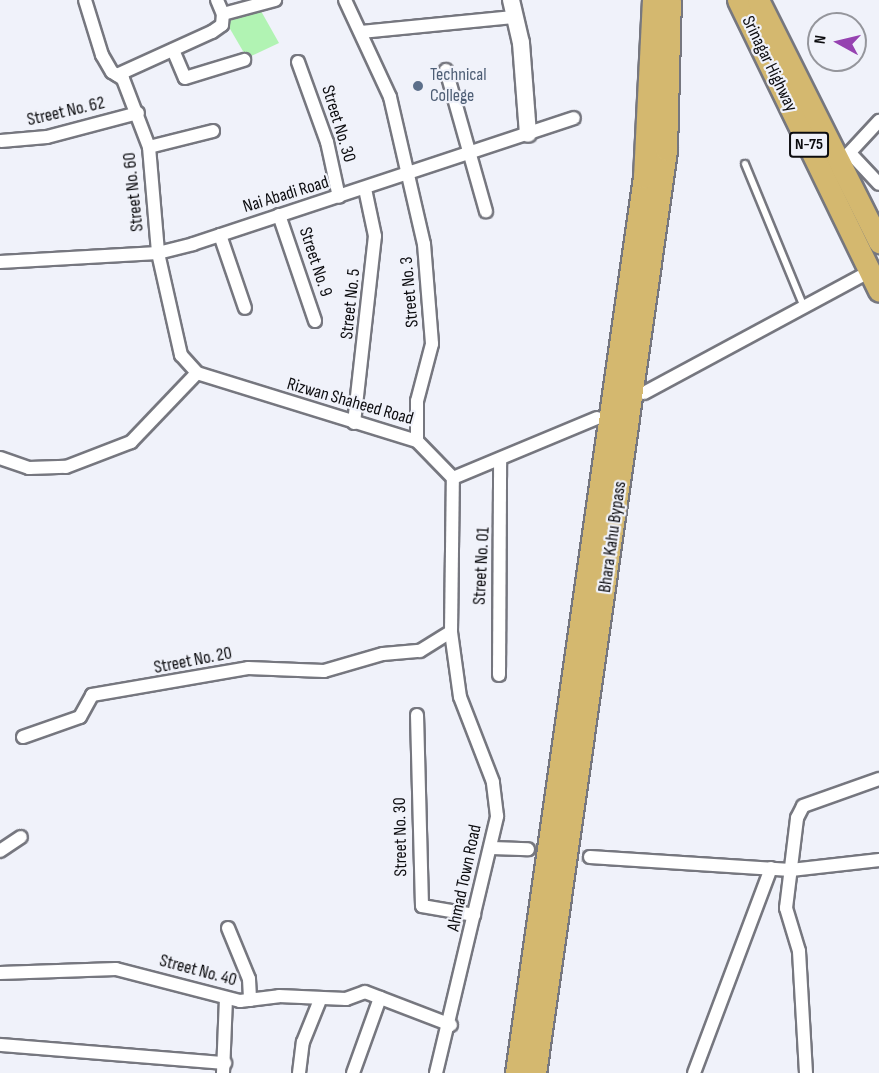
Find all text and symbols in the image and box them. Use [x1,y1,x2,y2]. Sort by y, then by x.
north arrow [807,12,867,72]
street label: Srinagar Highway [737,13,801,115]
text: N [811,34,831,45]
place label: Technical College [430,65,487,107]
marker: Technical College [411,79,425,93]
street label: Street No. 30 [316,83,360,165]
street label: Street No. 62 [25,93,107,131]
road number: N-75 [788,132,830,158]
street label: Street No. 60 [119,151,149,233]
street label: Nai Abadi Road [241,172,331,218]
street label: Street No. 9 [294,225,336,299]
street label: Street No. 3 [396,256,424,328]
street label: Street No. 5 [337,268,365,340]
street label: Rizwan Shaheed Road [284,374,416,430]
street label: Bhara Kahu Bypass [594,480,632,594]
street label: Street No. 01 [469,527,495,605]
street label: Street No. 20 [152,643,234,679]
street label: Street No. 30 [390,797,412,877]
street label: Ahmad Town Road [443,823,487,933]
street label: Street No. 40 [157,950,239,992]

